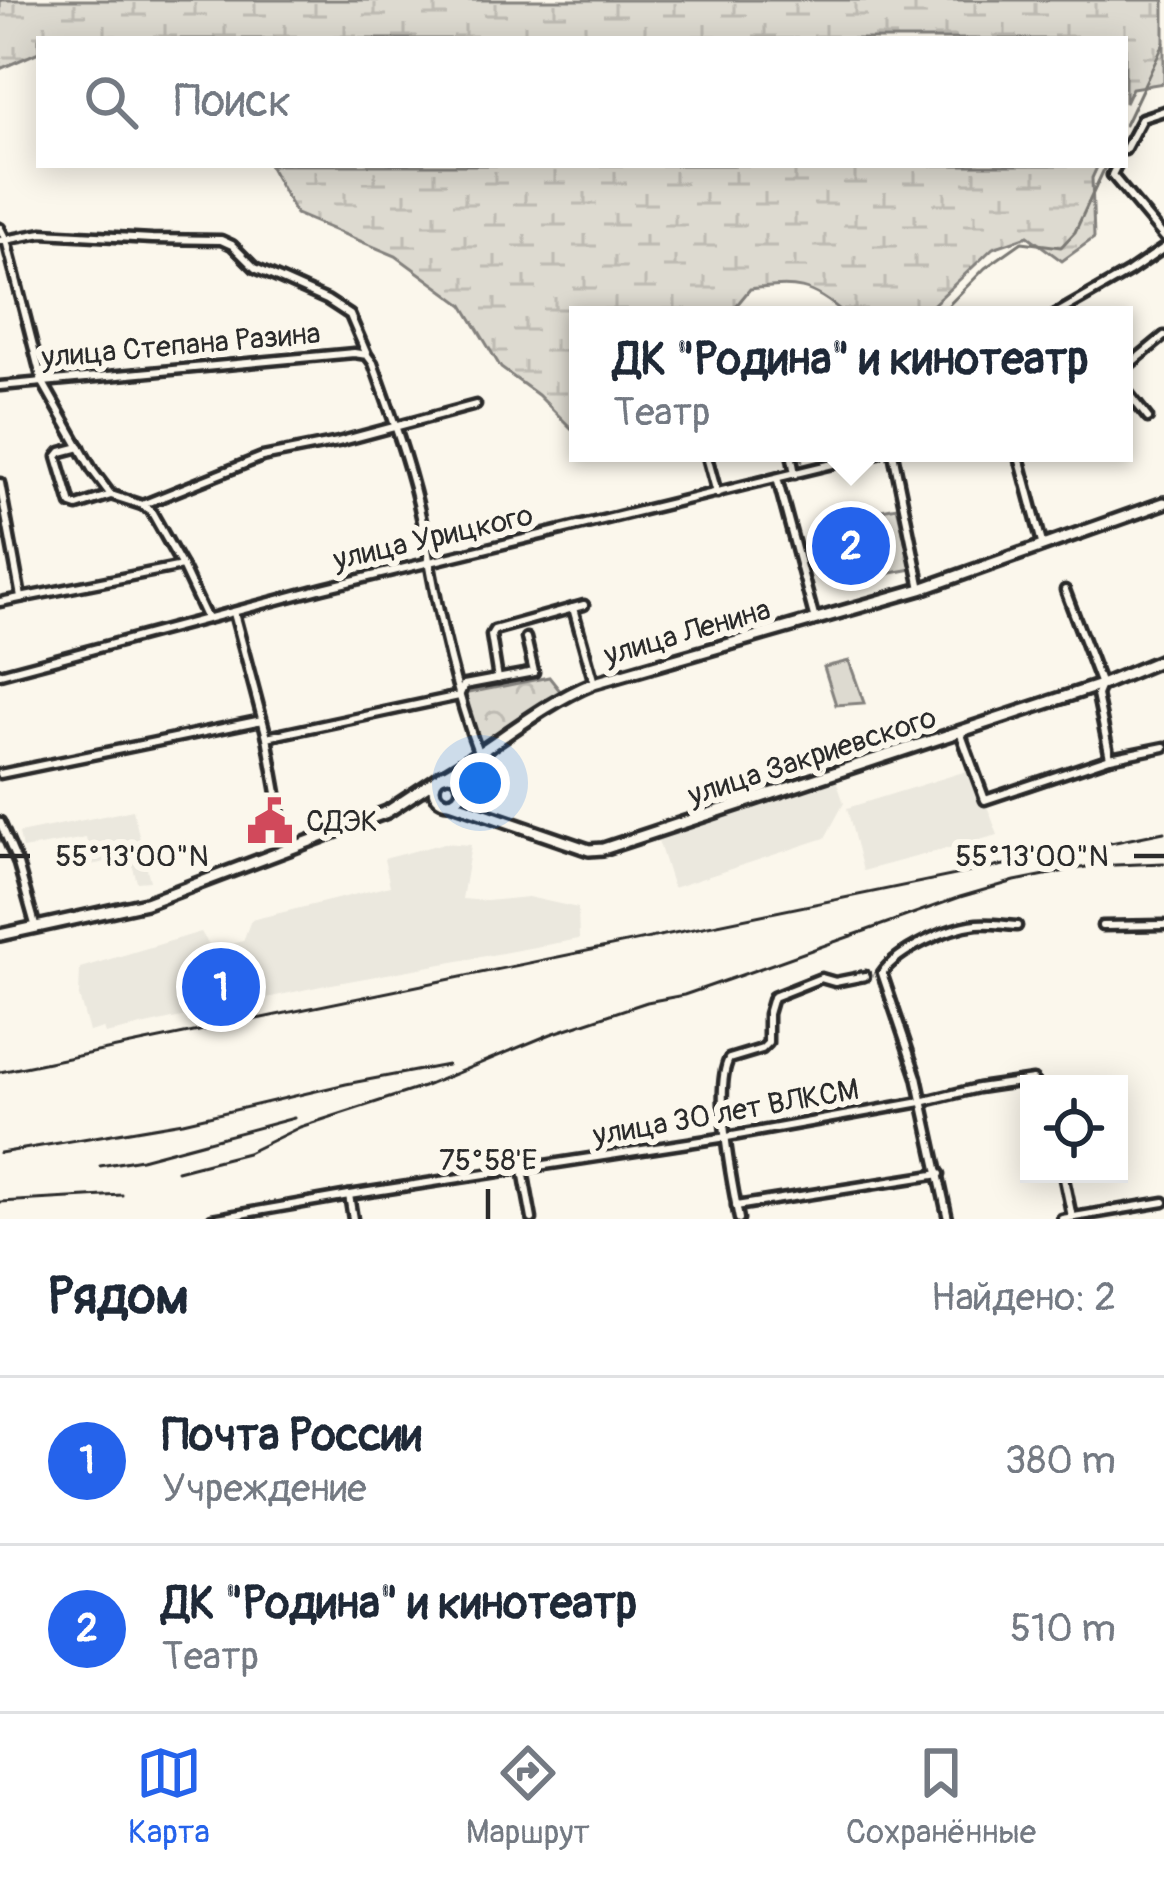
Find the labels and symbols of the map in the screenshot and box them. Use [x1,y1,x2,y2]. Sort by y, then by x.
street label: улица Степана Разина [39,315,322,376]
street label: улица Урицкого [329,497,536,579]
pin: 2 [812,501,890,591]
street label: улица Ленина [599,591,775,674]
street label: улица Закриевского [682,699,941,814]
your location [450,753,510,813]
public building icon: СДЭК [245,796,295,846]
place label: СДЭК [306,803,378,840]
text: 55°13'00"N [55,838,209,875]
text: 55°13'00"N [955,838,1109,875]
pin: 1 [182,942,260,1032]
street label: улица 30 лет ВЛКСМ [589,1071,862,1154]
text: 75°58'E [439,1142,537,1179]

